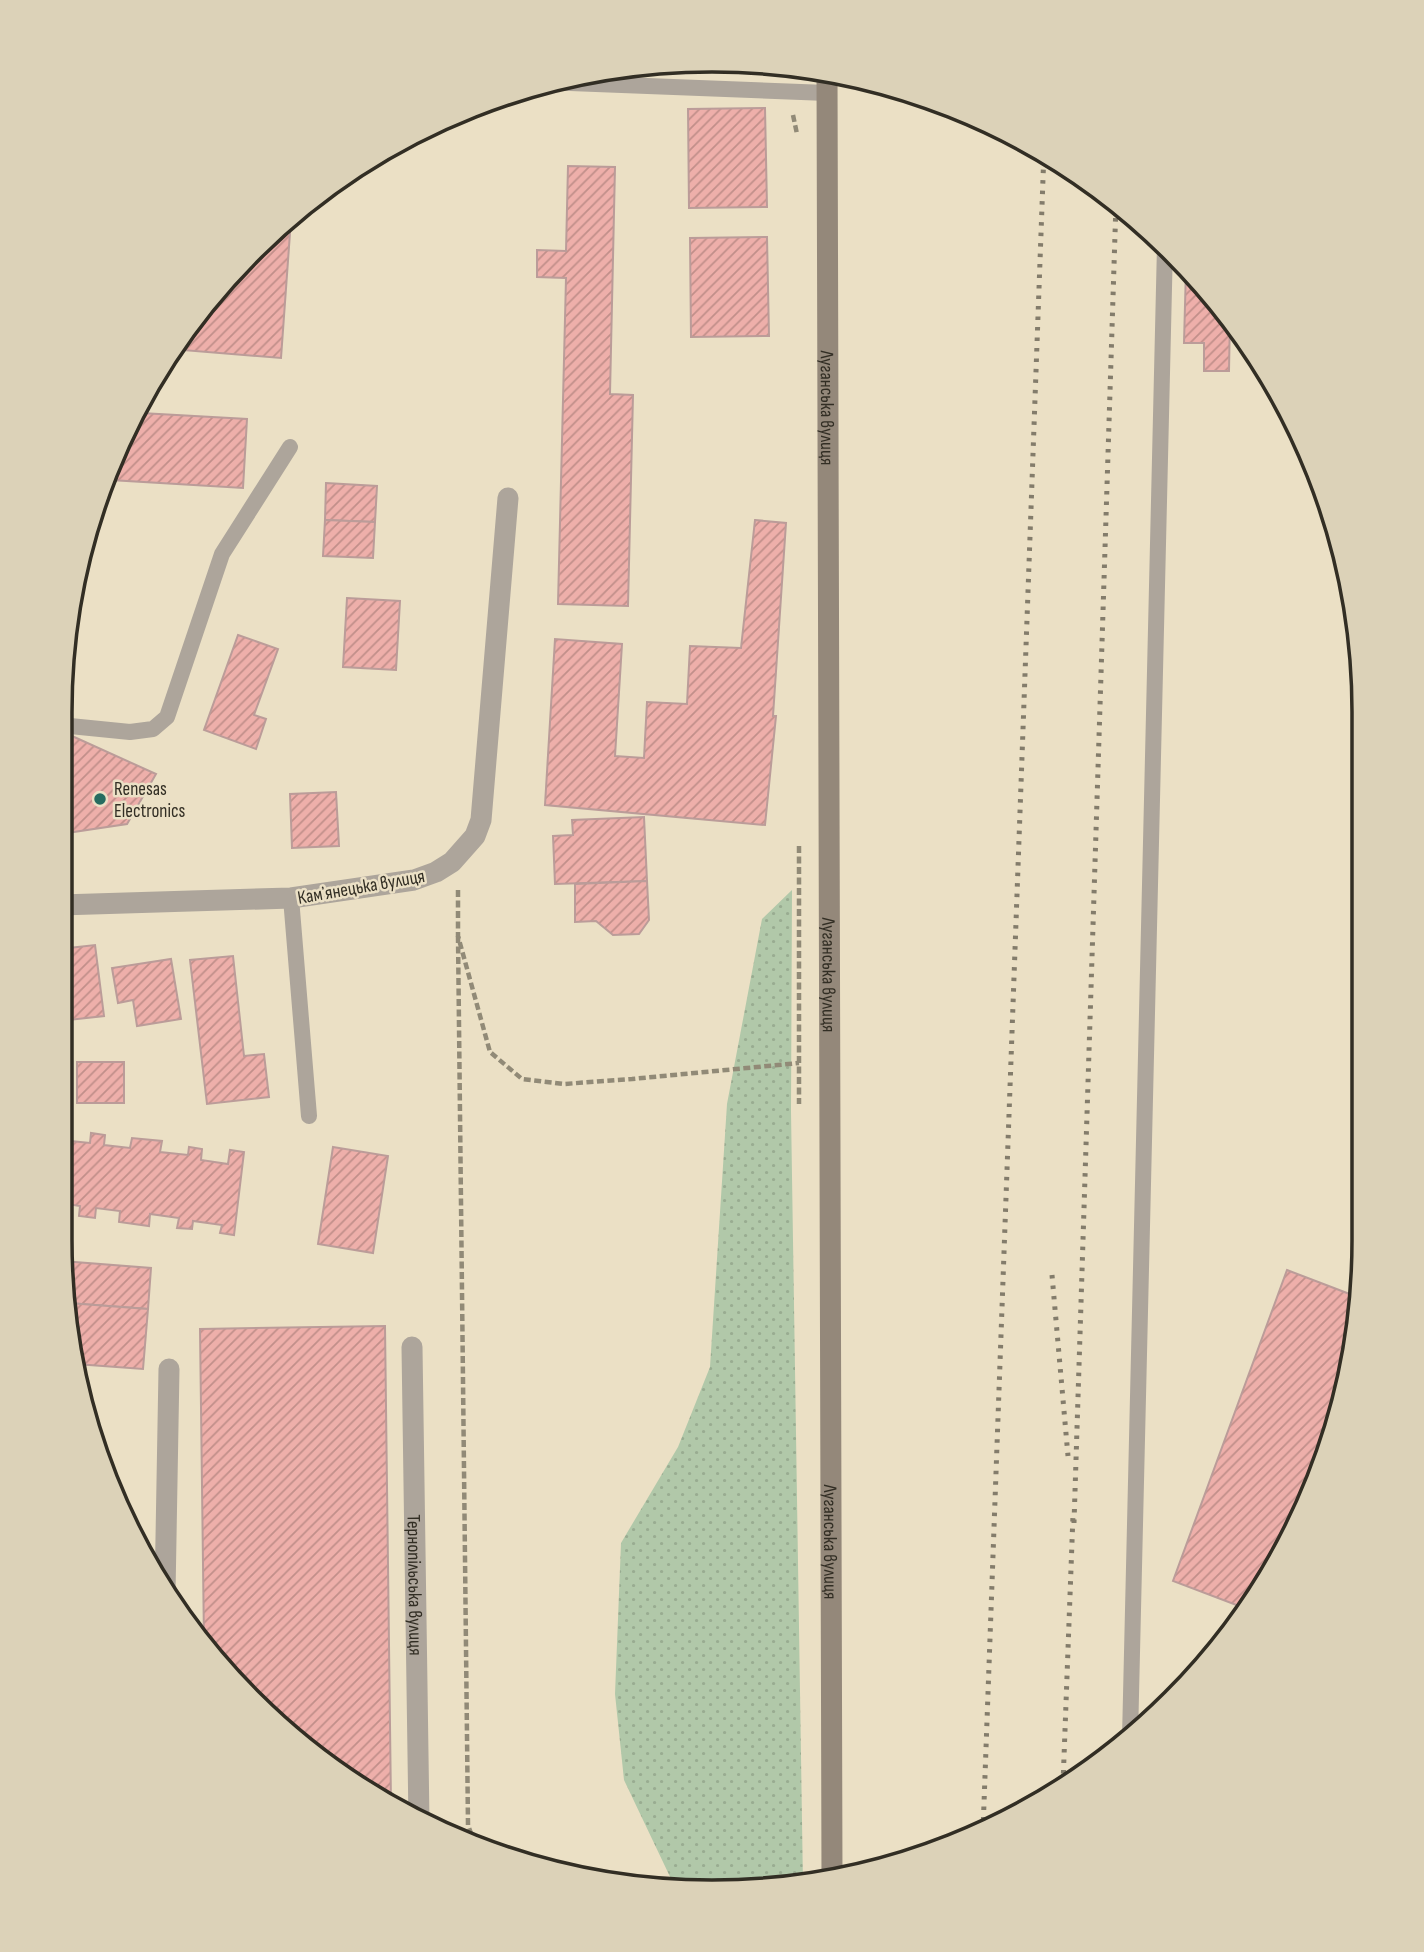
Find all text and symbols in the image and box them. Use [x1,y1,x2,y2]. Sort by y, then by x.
street label: Луганська вулиця [815,350,838,466]
place label: Renesas Electronics [114,778,186,823]
marker: Renesas Electronics [92,791,108,807]
street label: Камʼянецька вулиця [296,865,427,910]
street label: Луганська вулиця [816,917,840,1033]
street label: Луганська вулиця [818,1483,841,1599]
street label: Тернопільська вулиця [401,1514,427,1656]

